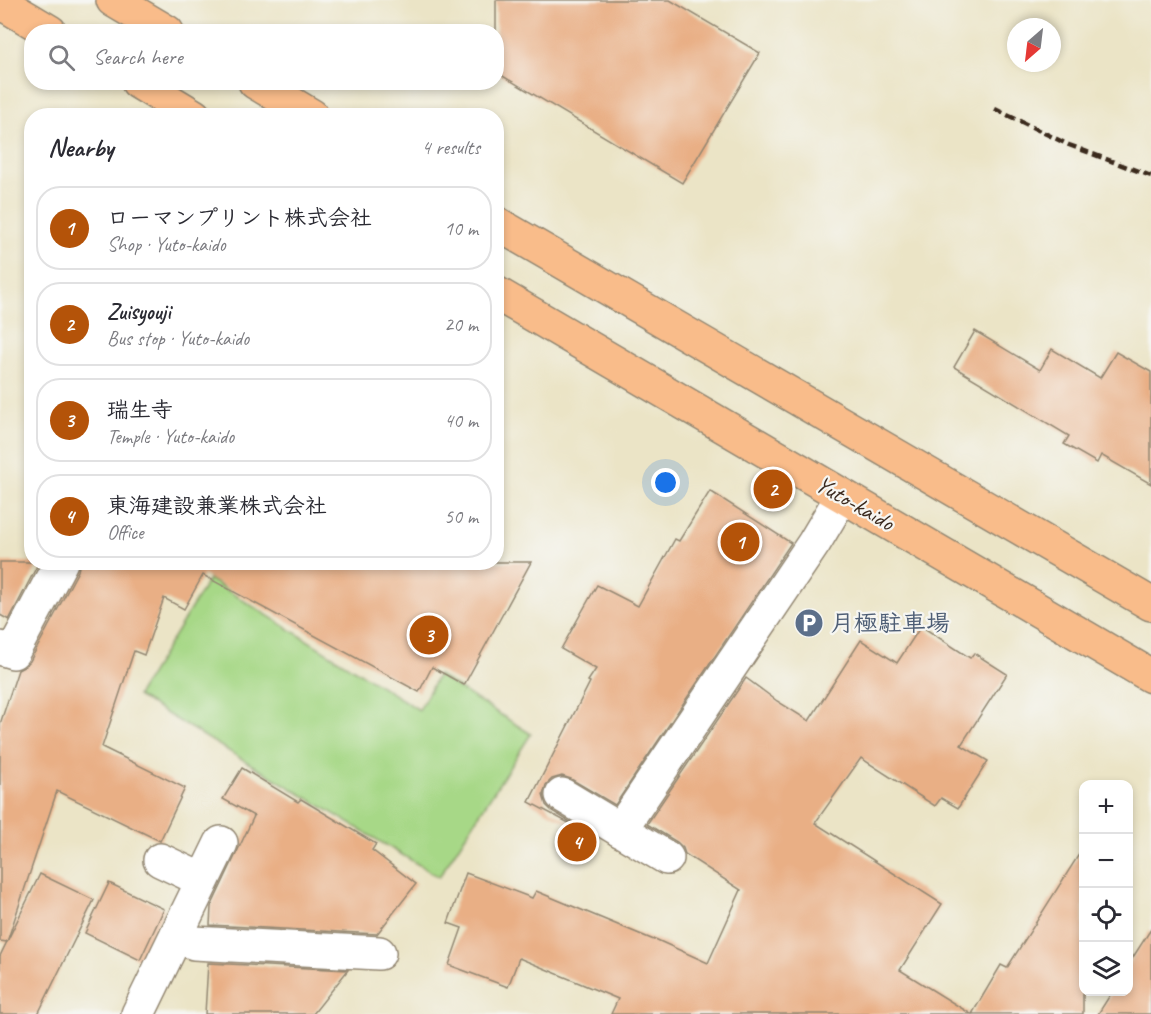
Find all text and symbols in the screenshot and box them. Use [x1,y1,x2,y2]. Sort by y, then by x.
north arrow [1007,18,1061,72]
search box [24,24,504,90]
icon: search [45,41,78,74]
text: Search here [93,43,183,71]
text: Nearby [48,131,113,164]
text: 4 results [421,135,480,160]
text: ローマンプリント株式会社 [107,204,372,232]
text: 1 [65,216,74,241]
text: 10 m [444,216,478,241]
text: Shop · Yuto-kaido [107,232,226,257]
text: Zuisyouji [107,298,171,326]
text: 2 [65,312,74,337]
text: 20 m [444,312,478,337]
text: Bus stop · Yuto-kaido [107,326,249,351]
text: 瑞生寺 [107,396,173,424]
text: 3 [65,408,74,433]
text: 40 m [444,408,478,433]
text: Temple · Yuto-kaido [107,424,234,449]
pin: 2 [754,466,792,512]
your location [651,468,680,497]
street label: Yuto-kaido [811,469,901,538]
text: 東海建設兼業株式会社 [107,492,327,520]
text: 4 [65,504,74,529]
text: 50 m [444,504,478,529]
text: Office [107,520,144,545]
pin: 1 [720,520,760,564]
parking icon: 月極駐車場 [793,607,825,639]
place label: 月極駐車場 [830,608,950,638]
pin: 3 [410,612,448,658]
map controls [1079,780,1133,996]
button: + [1079,780,1133,834]
pin: 4 [558,820,596,864]
button: − [1079,834,1133,888]
button: locate [1079,888,1133,942]
button: layers [1079,942,1133,996]

